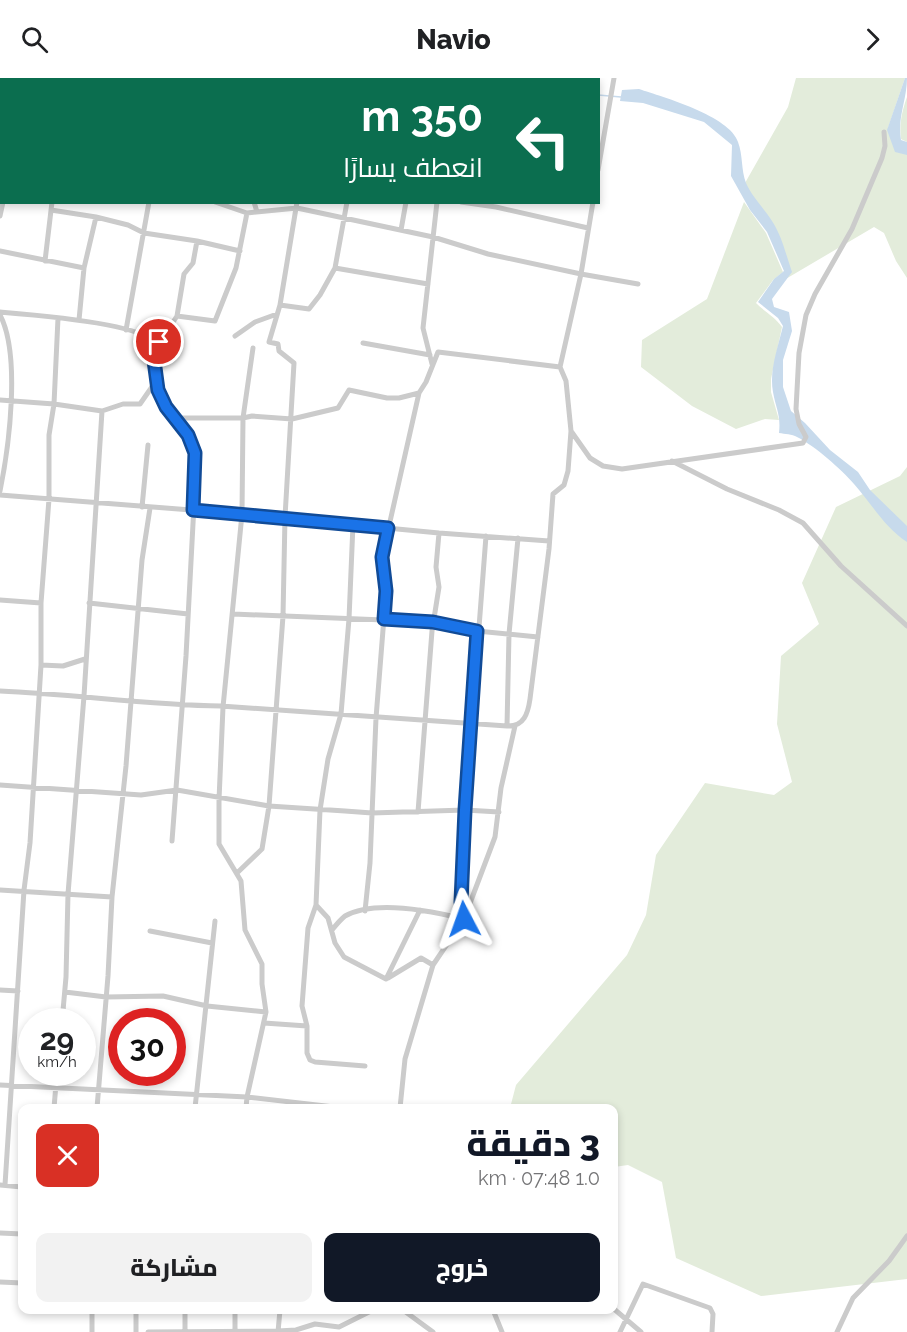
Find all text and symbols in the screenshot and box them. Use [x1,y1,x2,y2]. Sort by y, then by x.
icon: search [18,23,51,56]
icon: forward [856,23,889,56]
text: Navio [416,24,491,55]
text: 350 m [361,92,483,141]
icon: left [504,102,582,180]
text: انعطف يسارًا [343,152,483,183]
pin [133,316,184,367]
icon: arrive [142,325,175,358]
position arrow [432,887,496,951]
speed limit sign: 30 [108,1008,186,1086]
text: 29 [40,1022,74,1057]
text: km/h [37,1053,77,1071]
text: 3 دقيقة [467,1122,600,1164]
button: close [36,1124,99,1187]
text: 1.0 km · 07:48 [478,1166,600,1190]
button: مشاركة [36,1233,312,1302]
button: خروج [324,1233,600,1302]

